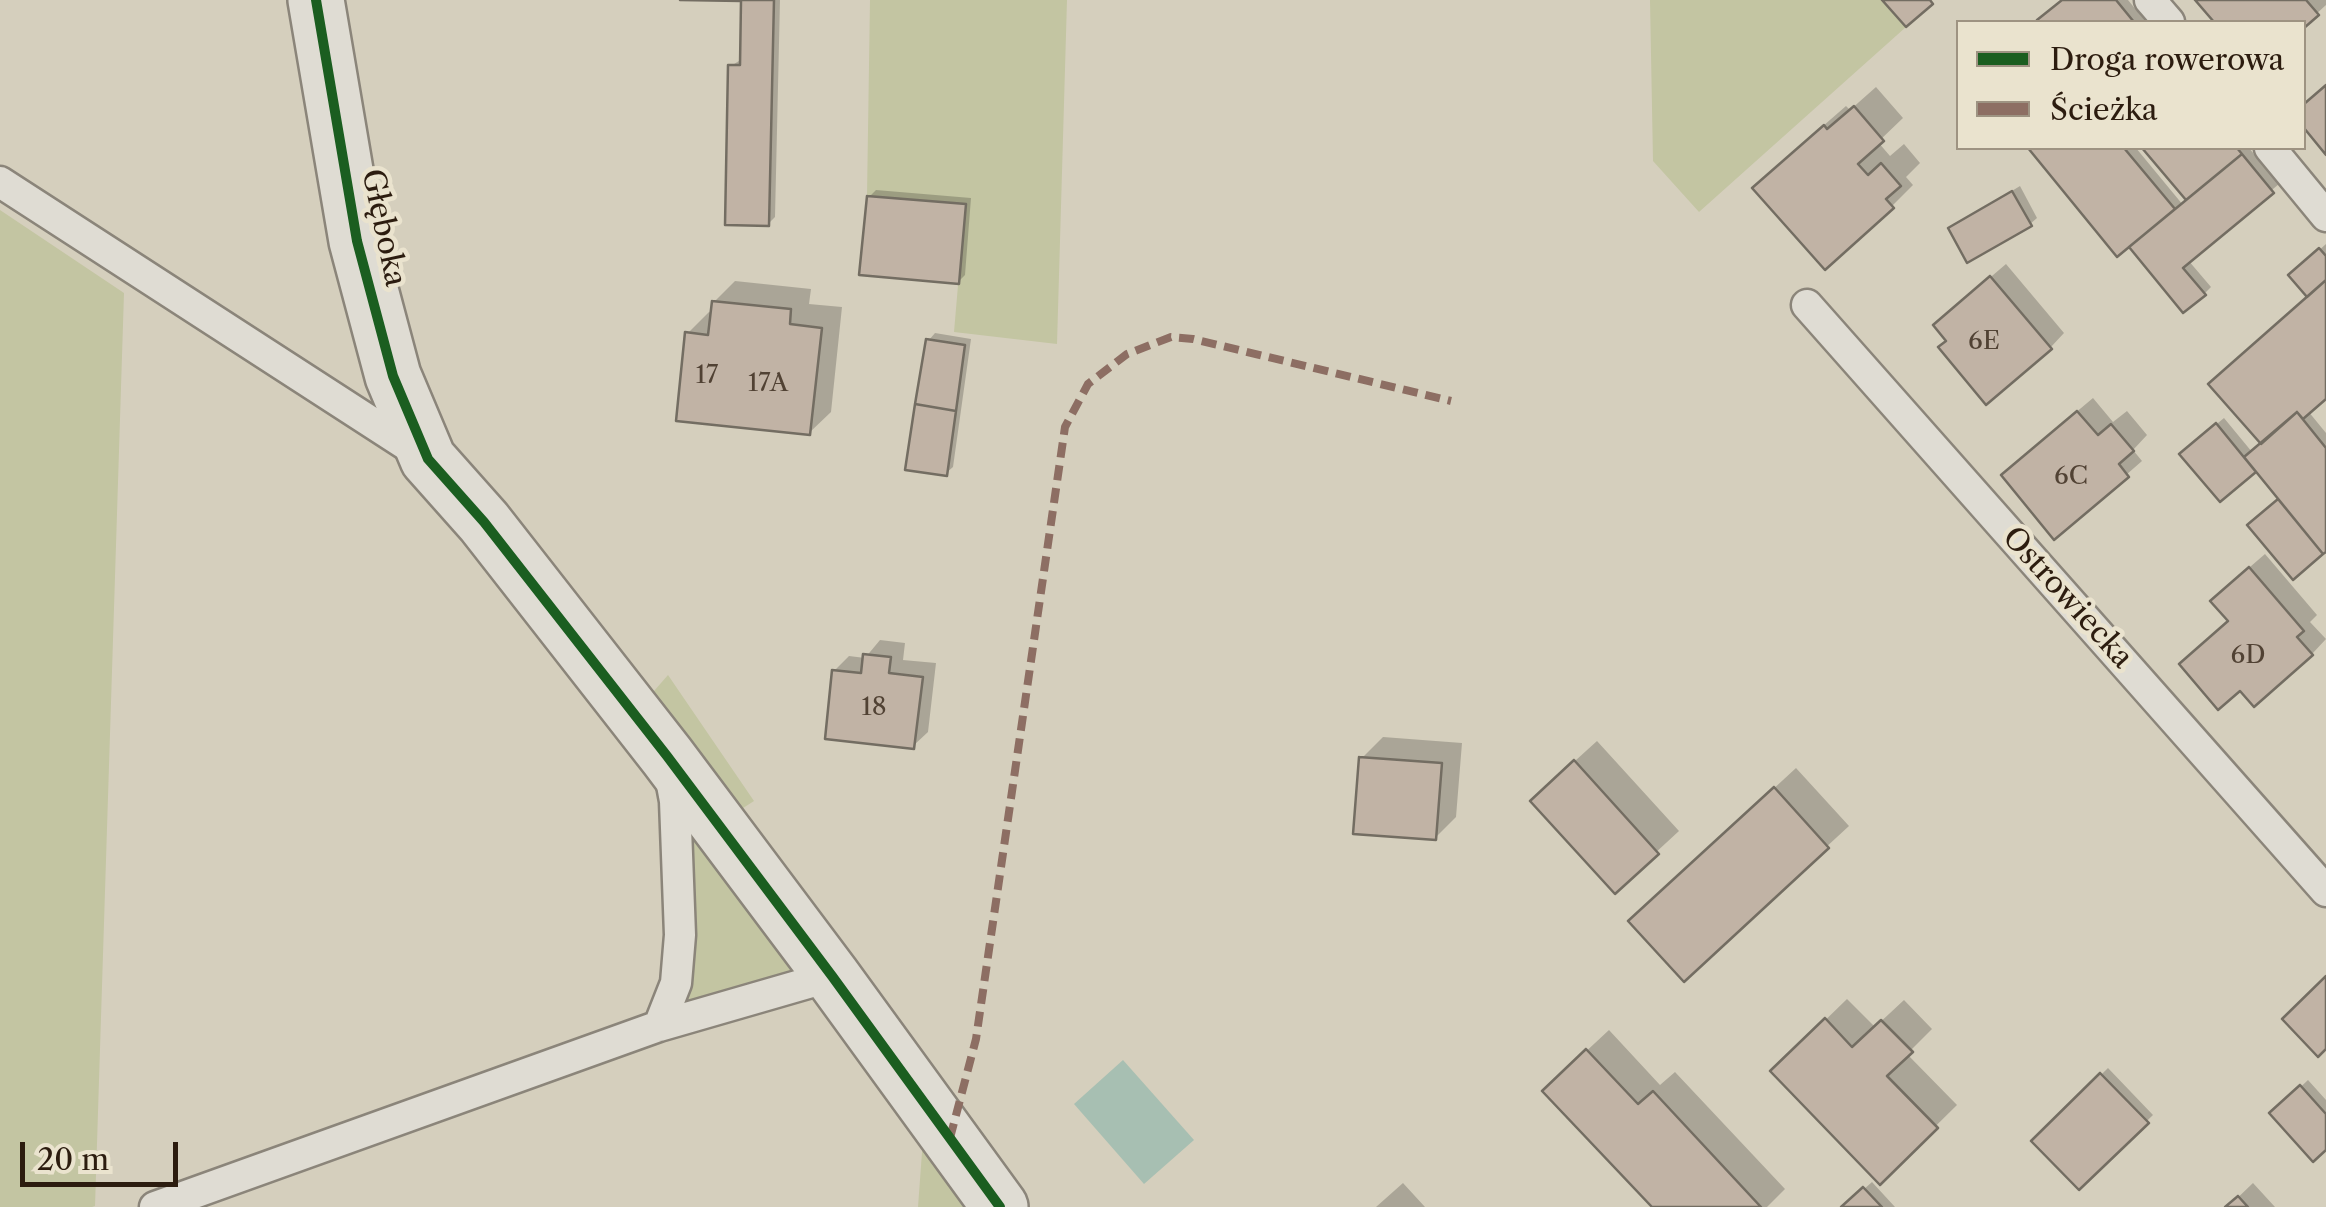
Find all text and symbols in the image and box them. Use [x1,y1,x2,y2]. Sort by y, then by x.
legend [1956,20,2306,150]
text: Droga rowerowa [2050,41,2284,78]
text: Ścieżka [2050,91,2158,128]
street label: Głęboka [353,166,413,290]
house number: 6E [1968,327,2000,357]
house number: 17 [696,361,718,391]
house number: 17A [748,369,788,399]
house number: 6C [2054,462,2088,492]
street label: Ostrowiecka [1994,520,2140,676]
house number: 6D [2231,641,2265,671]
house number: 18 [861,693,887,723]
scale bar [25,1122,182,1184]
text: 20 m [37,1141,109,1178]

